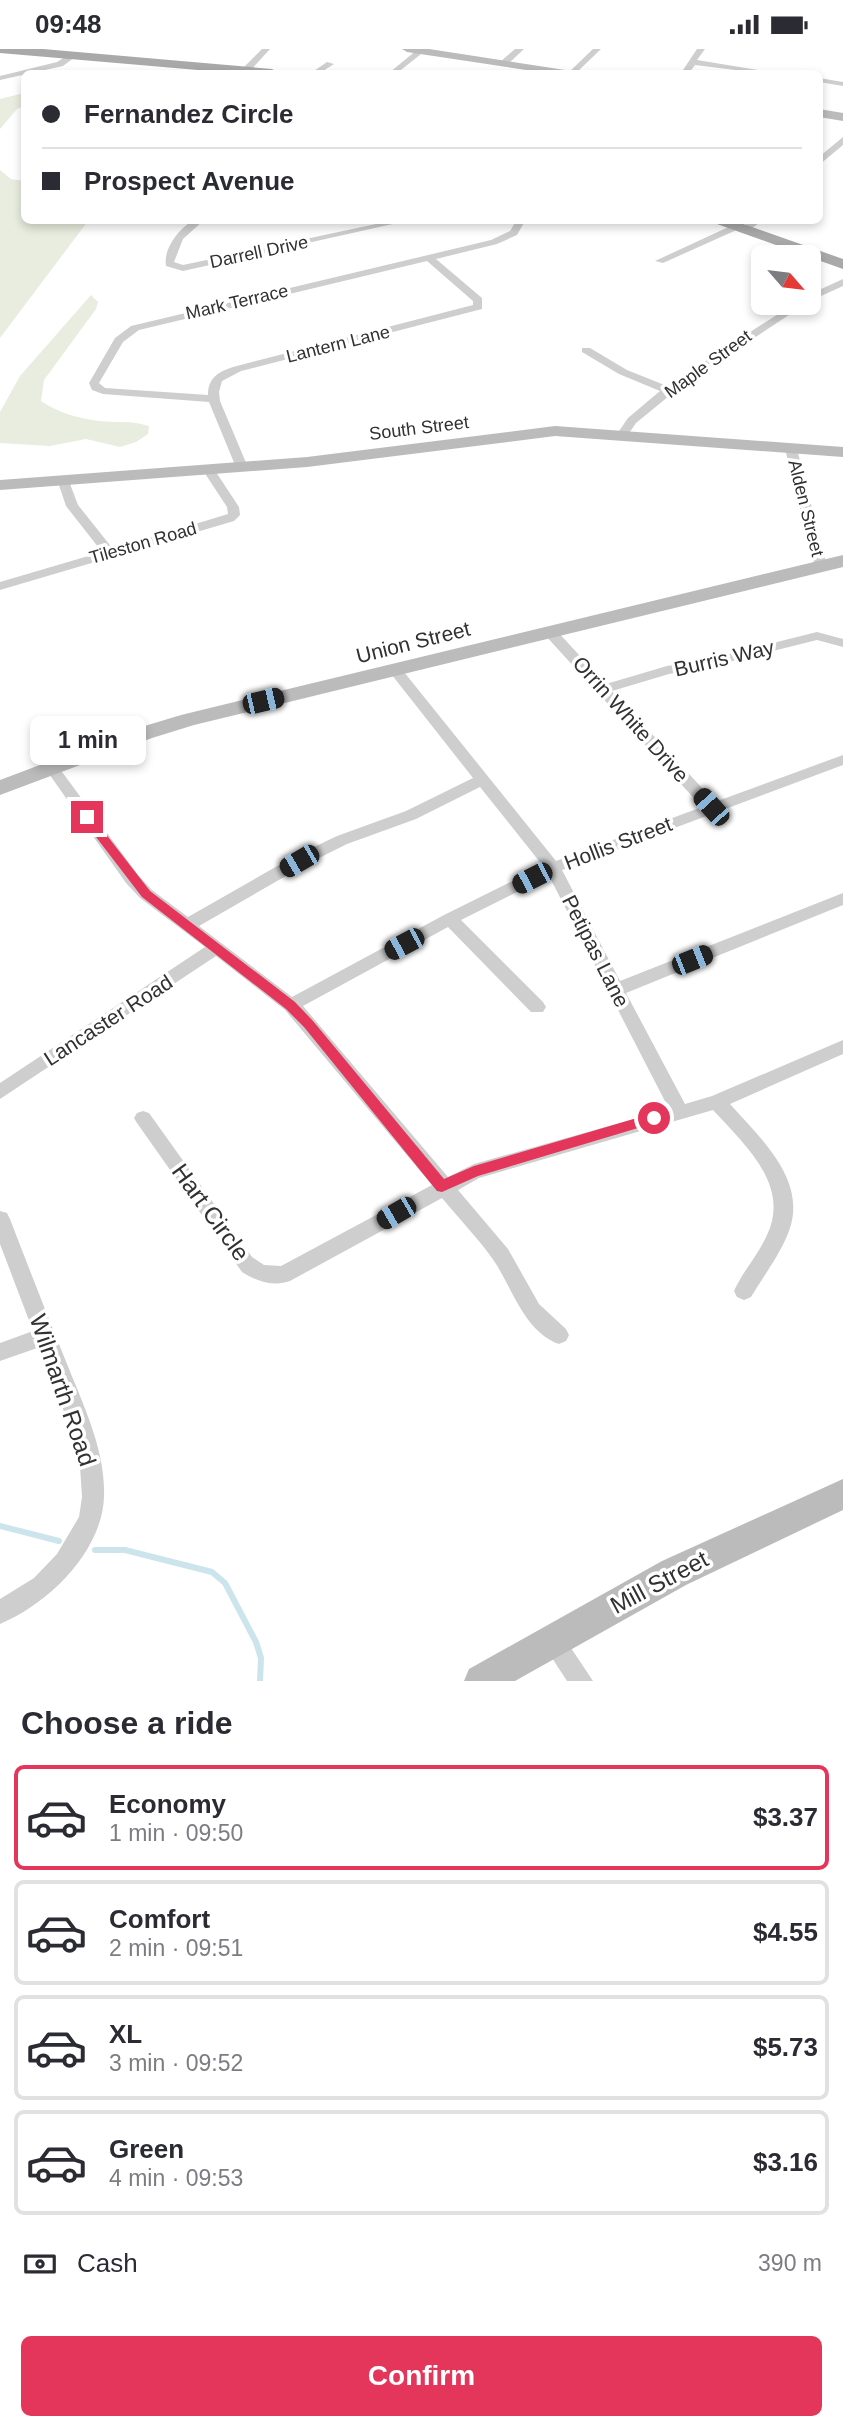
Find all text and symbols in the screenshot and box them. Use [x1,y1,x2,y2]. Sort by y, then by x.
text: 09:48 [35,9,102,39]
text: Fernandez Circle [84,99,294,129]
text: Prospect Avenue [84,166,294,196]
street label: Darrell Drive [208,232,310,272]
north arrow [751,245,821,315]
map controls [751,245,821,315]
street label: Mark Terrace [184,280,290,324]
street label: Lantern Lane [284,321,392,367]
street label: Maple Street [661,326,755,402]
street label: South Street [368,412,470,444]
street label: Alden Street [784,458,828,558]
street label: Tileston Road [87,518,199,568]
street label: Union Street [354,617,473,667]
street label: Burris Way [672,635,777,681]
street label: Orrin White Drive [569,651,693,787]
car [241,686,286,716]
callout: 1 min [29,715,145,765]
text: 1 min [58,727,118,753]
car [690,784,733,830]
route end [71,801,103,833]
street label: Hollis Street [561,812,675,874]
car [276,841,323,881]
car [509,859,556,897]
street label: Petipas Lane [558,891,634,1011]
car [381,925,428,963]
car [669,942,716,978]
street label: Lancaster Road [40,970,176,1070]
route start [638,1102,670,1134]
street label: Hart Circle [167,1158,255,1266]
car [373,1193,420,1233]
street label: Wilmarth Road [24,1311,102,1469]
street label: Mill Street [606,1545,713,1619]
text: Choose a ride [21,1705,233,1741]
icon: car [25,1786,88,1849]
text: Economy [109,1789,226,1819]
text: $3.37 [753,1802,818,1832]
text: 1 min · 09:50 [109,1820,243,1846]
icon: car [25,1901,88,1964]
text: Comfort [109,1904,210,1934]
text: $4.55 [753,1917,818,1947]
text: 2 min · 09:51 [109,1935,243,1961]
icon: car [25,2016,88,2079]
text: XL [109,2019,142,2049]
text: $5.73 [753,2032,818,2062]
text: 3 min · 09:52 [109,2050,243,2076]
icon: car [25,2131,88,2194]
text: Green [109,2134,184,2164]
text: $3.16 [753,2147,818,2177]
text: 4 min · 09:53 [109,2165,243,2191]
icon: cash [21,2245,59,2283]
text: Cash [77,2248,138,2278]
text: 390 m [758,2250,822,2276]
button: Confirm [21,2336,822,2416]

